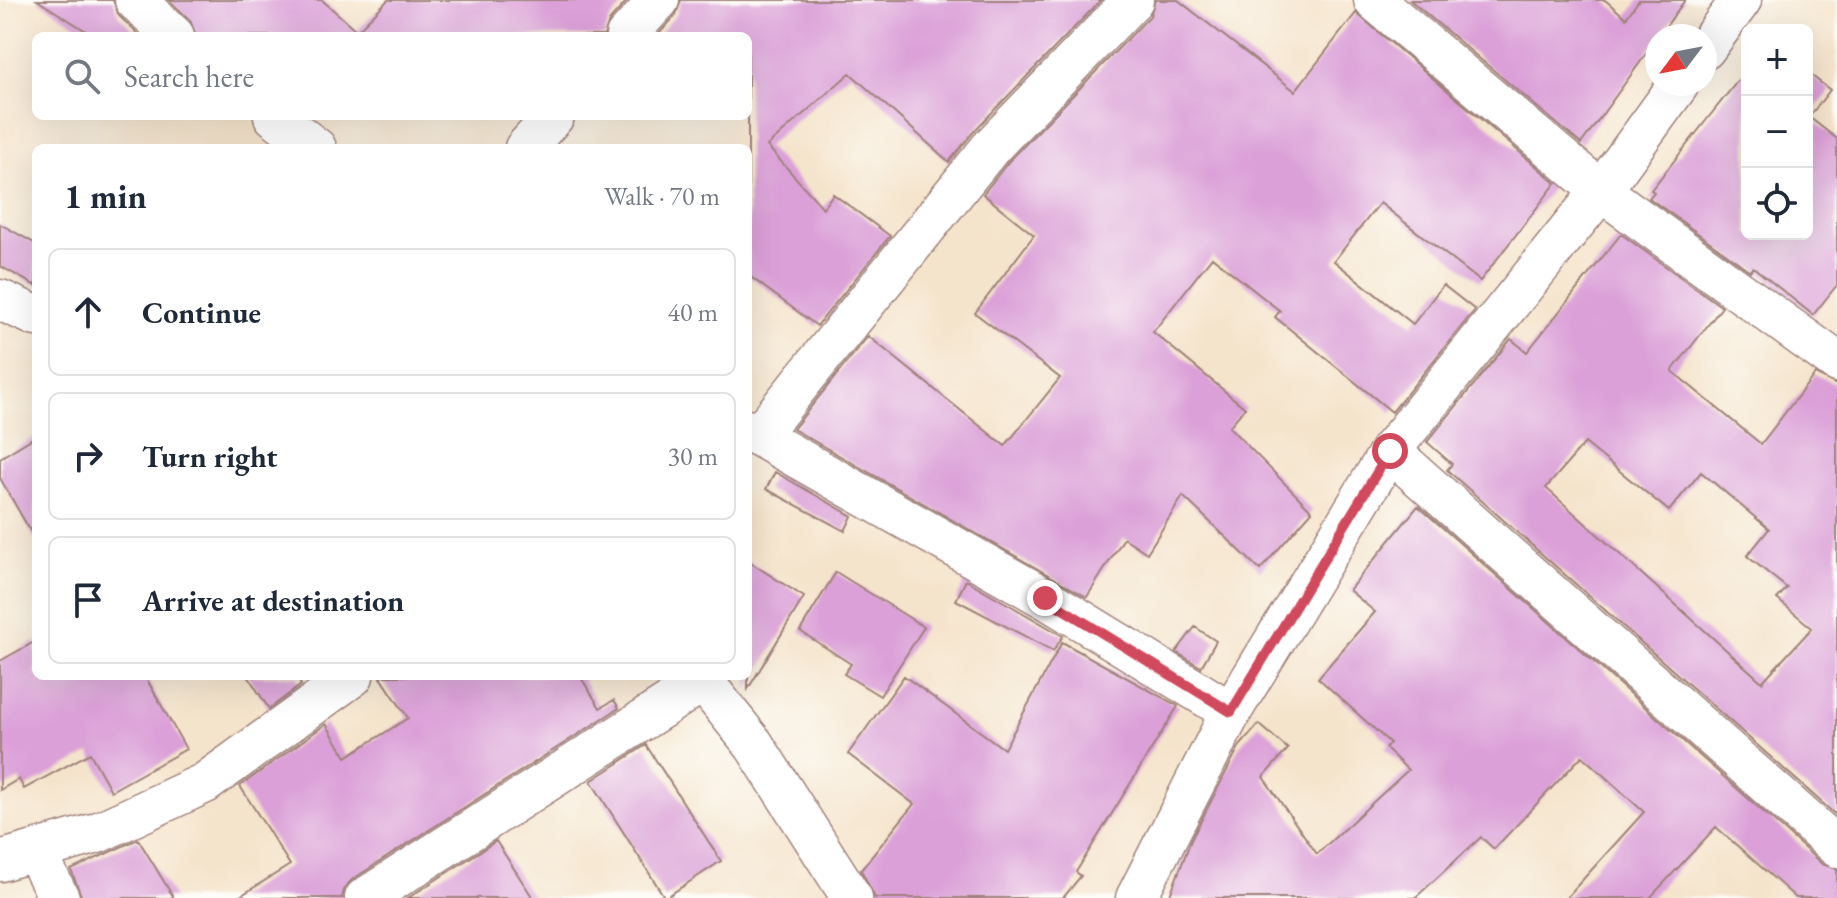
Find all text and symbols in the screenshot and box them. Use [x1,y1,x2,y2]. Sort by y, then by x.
north arrow [1645,24,1717,96]
map controls [1741,24,1813,240]
button: + [1741,24,1813,96]
search box [32,32,752,120]
icon: search [60,54,104,98]
text: Search here [124,57,254,96]
button: − [1741,96,1813,168]
button: locate [1741,168,1813,240]
text: 1 min [64,174,147,218]
text: Walk · 70 m [604,179,720,213]
icon: ahead [66,290,110,334]
text: Continue [142,293,261,332]
text: 40 m [668,295,718,329]
route start [1372,433,1408,469]
icon: right [66,434,110,478]
text: Turn right [142,437,278,476]
text: 30 m [668,439,718,473]
icon: arrive [66,578,110,622]
route end [1027,580,1063,616]
text: Arrive at destination [142,581,404,620]

